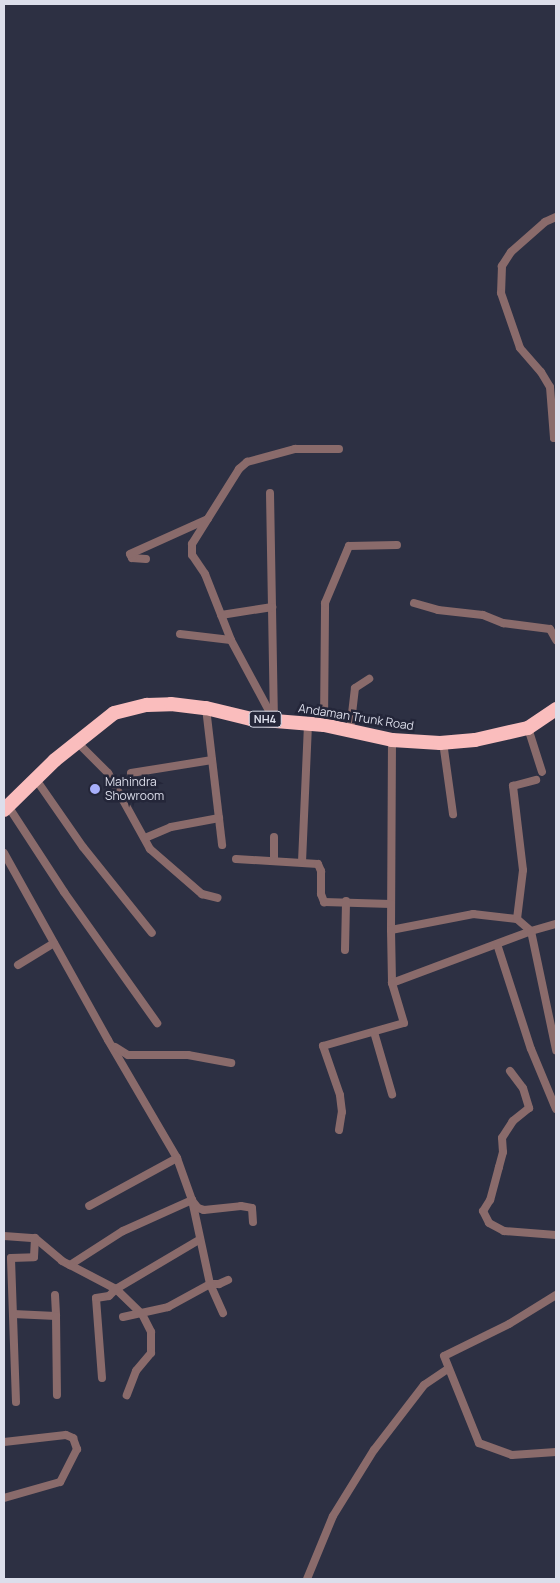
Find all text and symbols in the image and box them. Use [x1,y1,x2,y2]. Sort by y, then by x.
street label: Andaman Trunk Road [297,701,415,733]
road number: NH4 [248,711,282,728]
place label: Mahindra Showroom [105,775,164,803]
marker: Mahindra Showroom [89,783,101,795]

